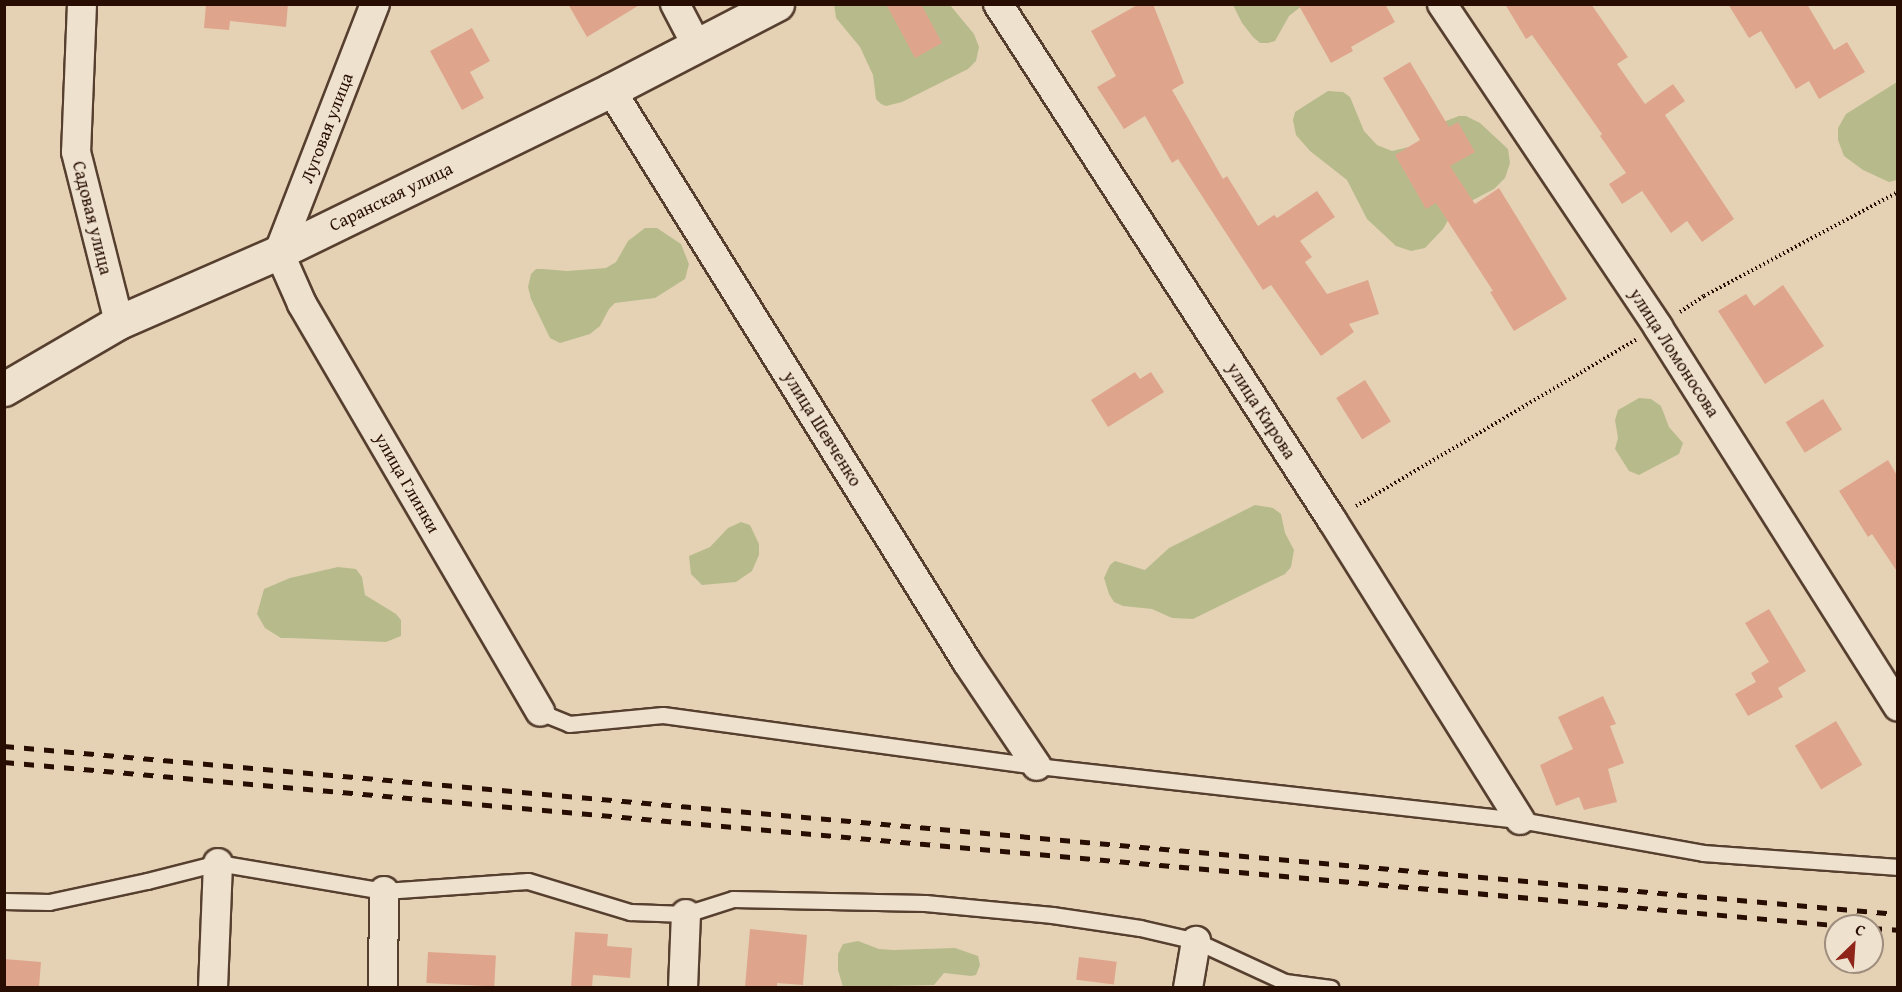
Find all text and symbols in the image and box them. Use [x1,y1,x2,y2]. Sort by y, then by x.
street label: Луговая улица [296,70,358,186]
street label: Саранская улица [326,158,456,236]
street label: Садовая улица [67,159,117,277]
street label: улица Ломоносова [1624,284,1724,422]
street label: улица Кирова [1222,359,1300,463]
street label: улица Шевченко [778,367,866,491]
street label: улица Глинки [370,429,444,537]
north arrow [1824,914,1884,974]
text: С [1852,917,1870,942]

